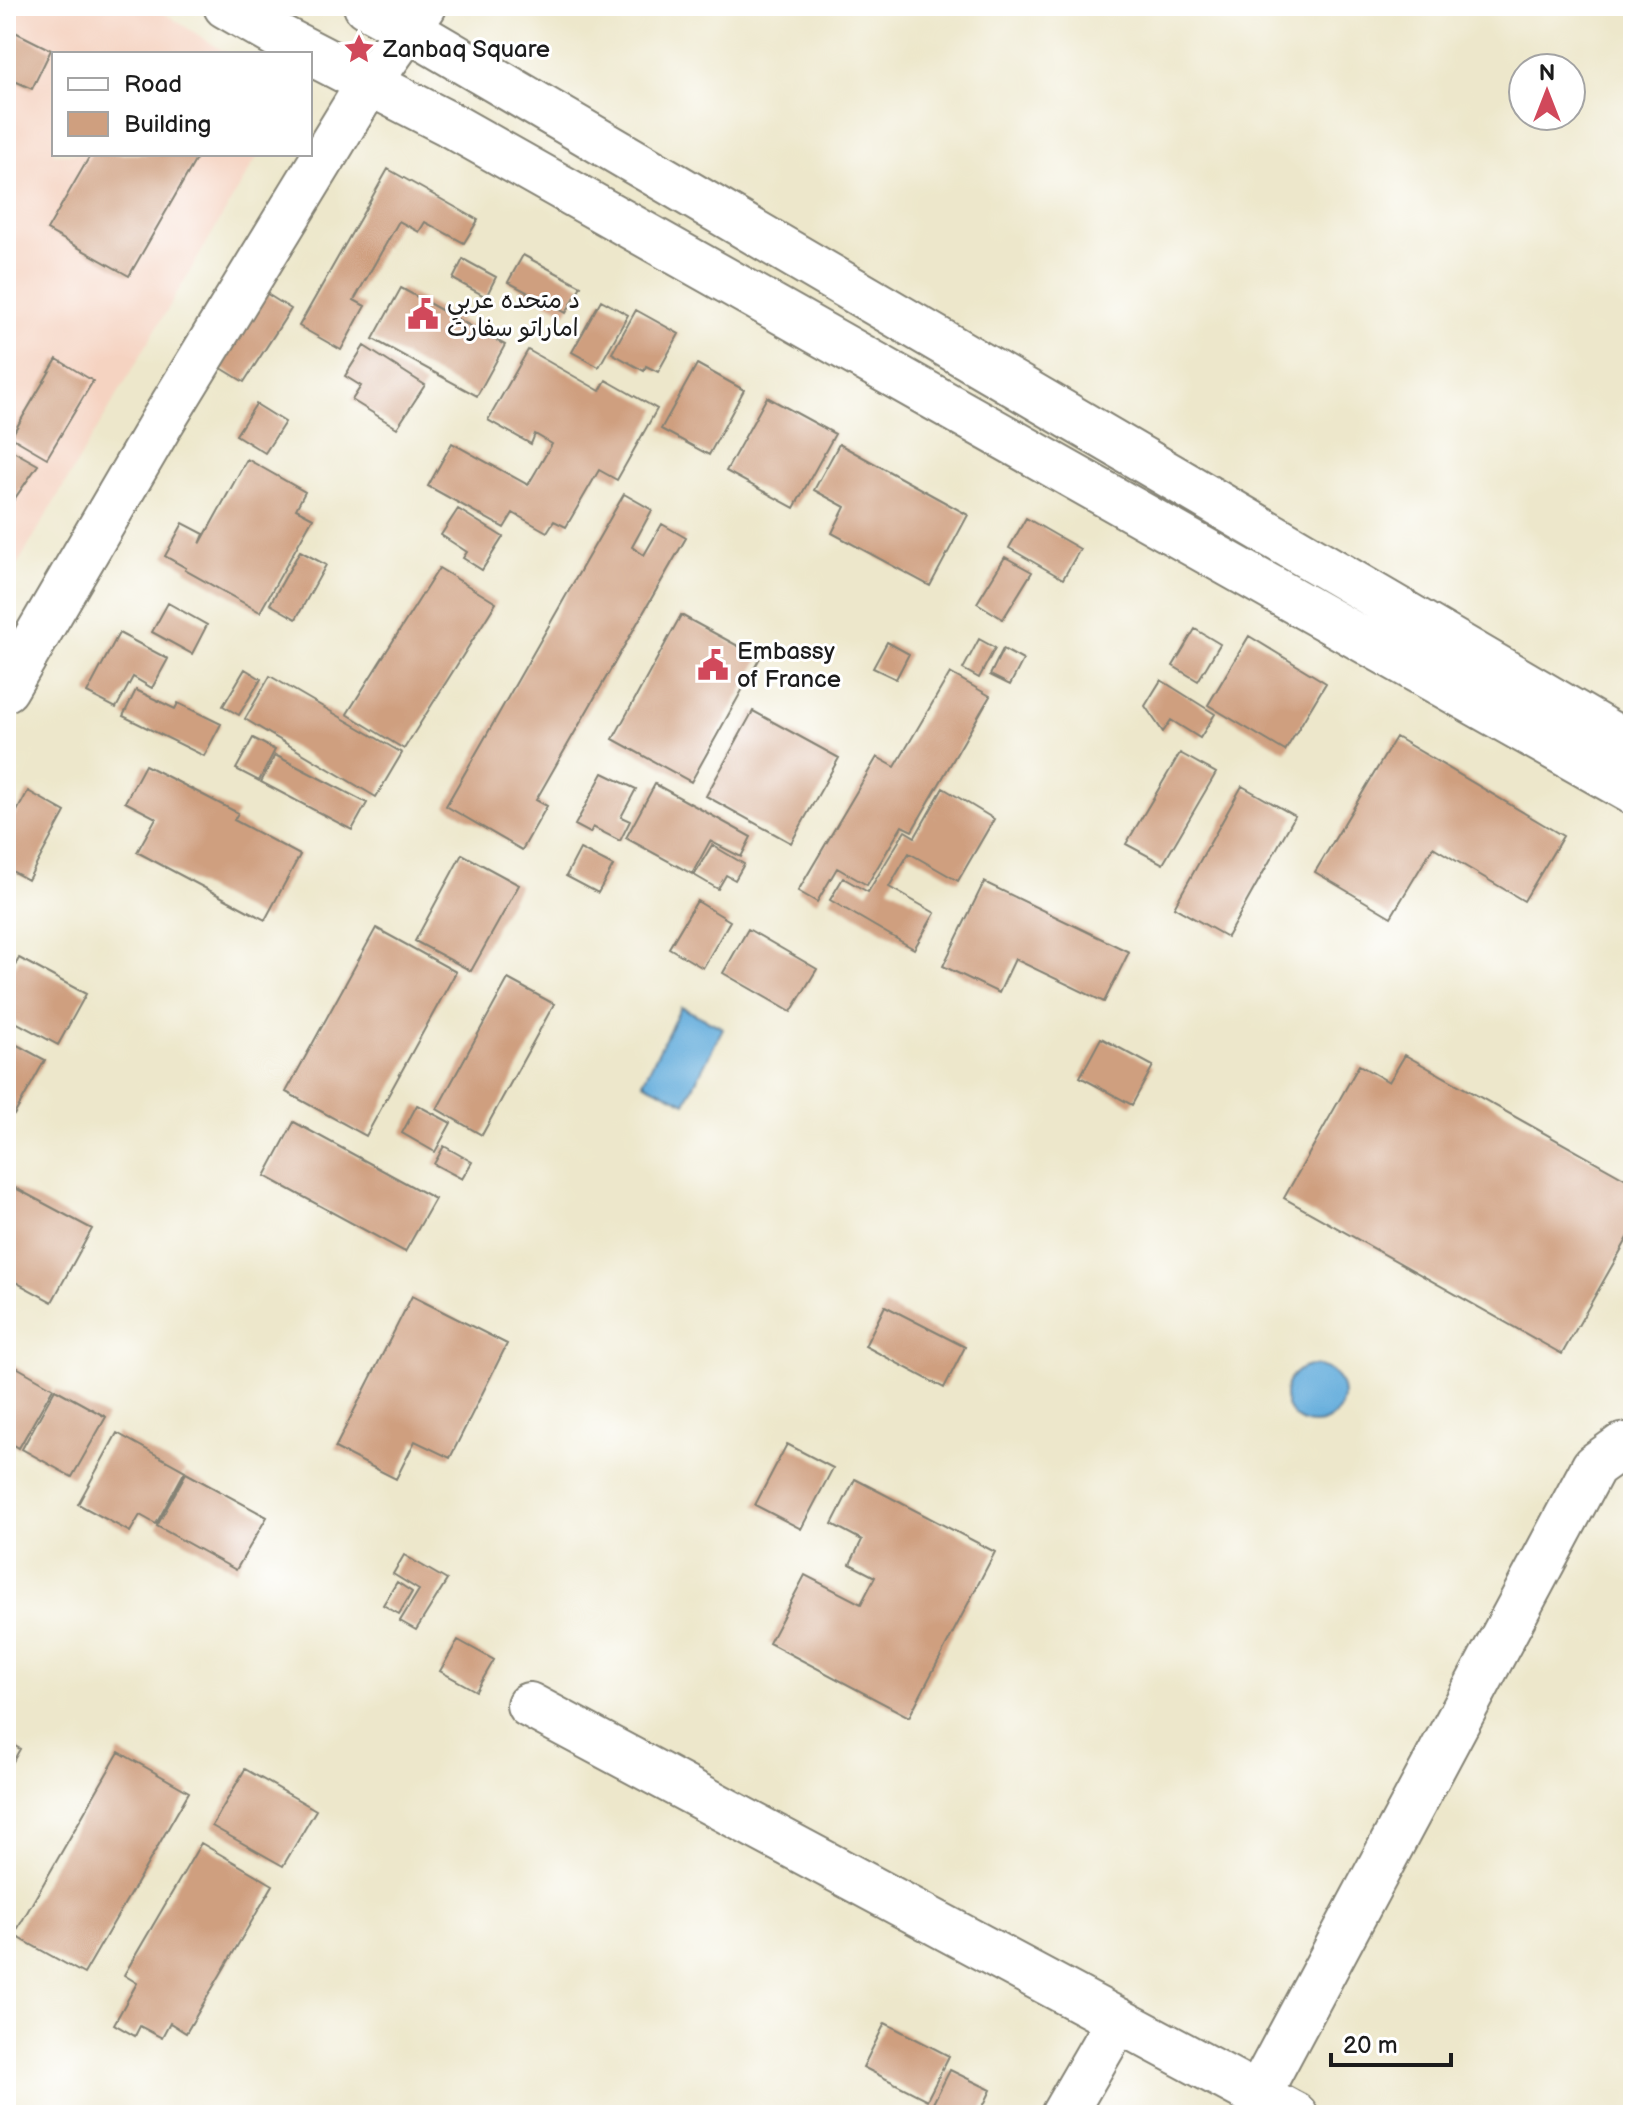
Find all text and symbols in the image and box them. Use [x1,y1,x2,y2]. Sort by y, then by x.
place icon: Zanbaq Square [342,32,376,66]
place label: Zanbaq Square [382,35,550,64]
legend [52,52,312,156]
north arrow [1507,52,1587,132]
text: N [1539,60,1555,87]
text: Road [124,70,182,99]
text: Building [124,110,211,139]
place label: د متحده عربي اماراتو سفارت [447,286,580,343]
public building icon: د متحده عربي اماراتو سفارت [406,297,440,331]
place label: Embassy of France [737,637,841,694]
public building icon: Embassy of France [696,648,730,682]
scale bar [1331,2017,1451,2067]
text: 20 m [1343,2031,1398,2060]

